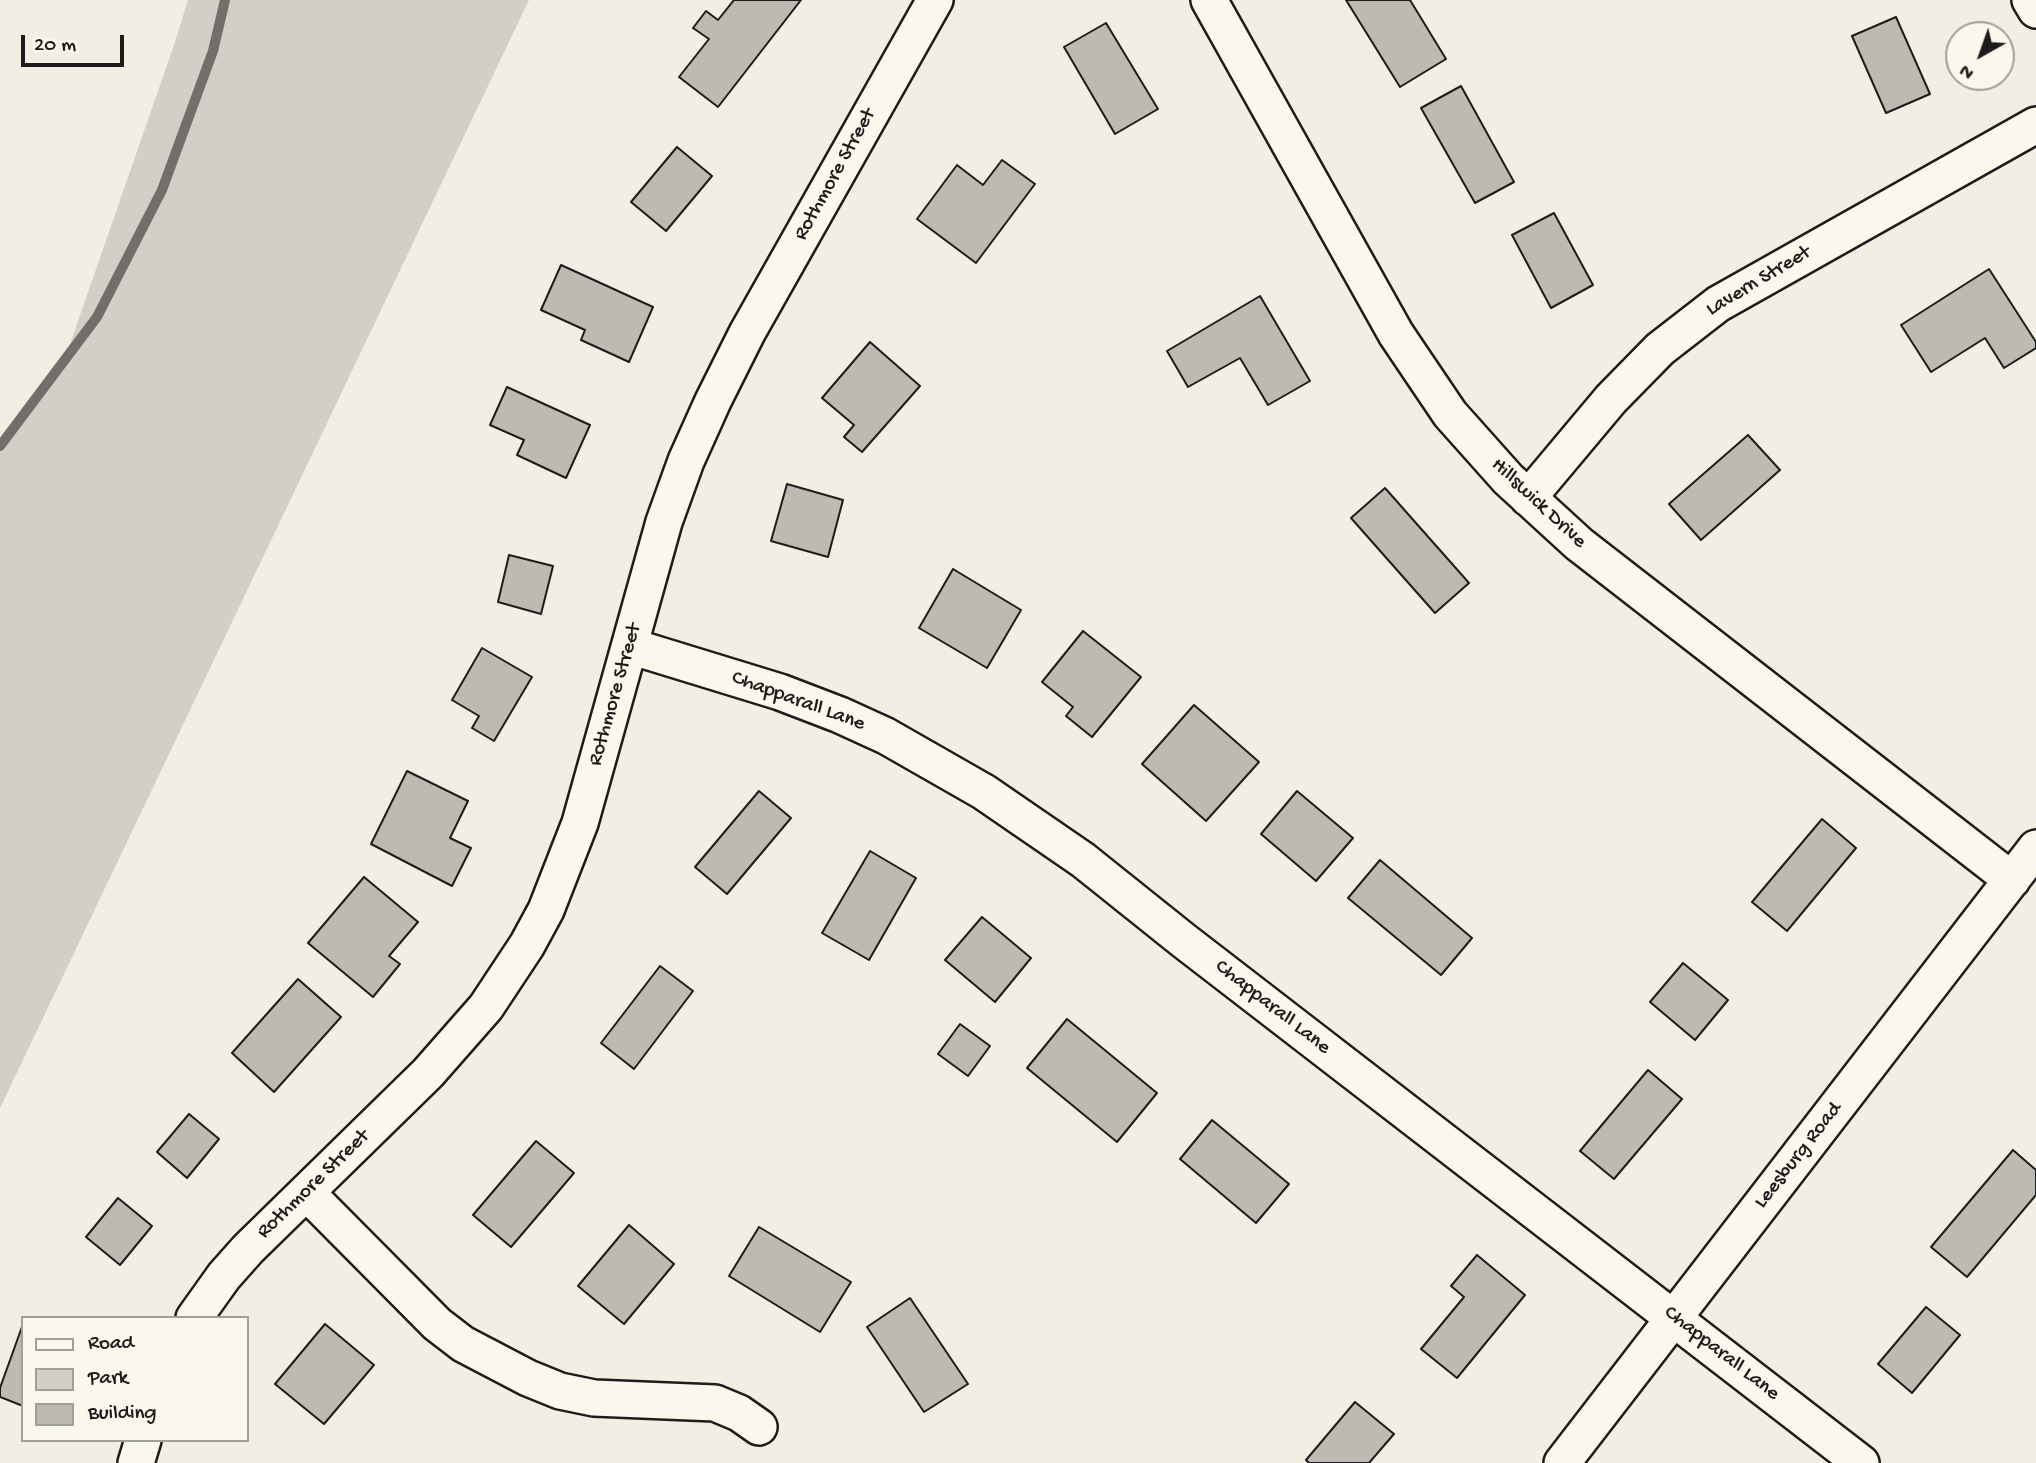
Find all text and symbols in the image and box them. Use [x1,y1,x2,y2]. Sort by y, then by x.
scale bar [24,21,128,65]
north arrow [1945,21,2015,91]
text: 20 m [34,34,76,59]
text: N [1955,58,1980,84]
street label: Rothmore Street [789,105,883,245]
street label: Lavern Street [1702,241,1816,323]
street label: Hillswick Drive [1485,453,1591,555]
street label: Rothmore Street [584,621,648,769]
street label: Chapparall Lane [728,666,868,738]
street label: Chapparall Lane [1209,955,1335,1061]
street label: Leesburg Road [1750,1098,1848,1214]
street label: Rothmore Street [252,1125,376,1245]
street label: Chapparall Lane [1658,1301,1784,1407]
legend [21,1316,248,1442]
text: Road [88,1332,134,1357]
text: Park [88,1367,128,1392]
text: Building [88,1402,157,1427]

